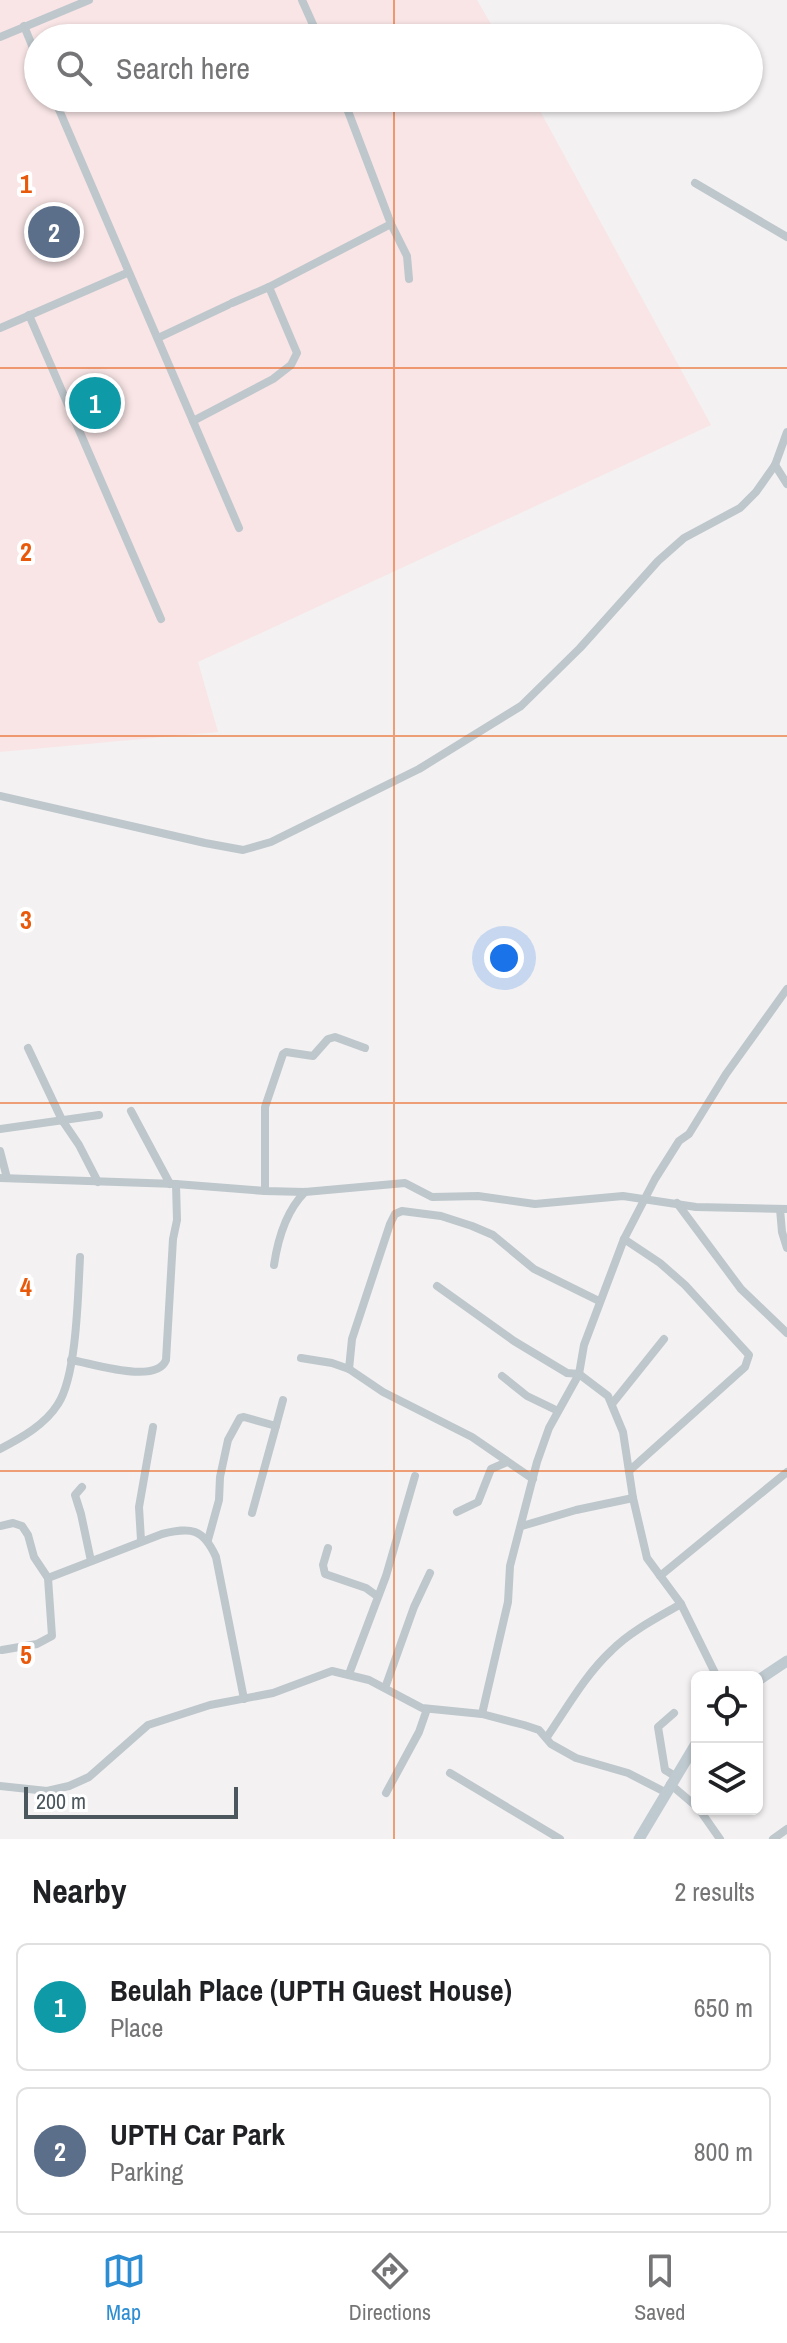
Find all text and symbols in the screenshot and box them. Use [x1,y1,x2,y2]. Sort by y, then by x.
search box [24,24,763,112]
icon: search [52,46,96,90]
text: Search here [116,48,250,88]
text: 1 [20,166,32,201]
pin: 2 [28,202,80,262]
pin: 1 [69,373,121,433]
text: 2 [20,534,32,569]
text: 3 [20,902,32,937]
your location [484,938,524,978]
text: 4 [20,1269,32,1304]
text: 5 [20,1637,32,1672]
map controls [691,1671,763,1815]
button: locate [691,1671,763,1743]
button: layers [691,1743,763,1815]
scale bar [24,1783,238,1819]
text: 200 m [36,1786,86,1816]
text: Nearby [32,1868,127,1914]
text: 2 results [674,1874,755,1909]
text: Beulah Place (UPTH Guest House) [110,1970,512,2010]
text: 1 [54,1990,66,2025]
text: 650 m [694,1990,753,2025]
text: Place [110,2010,163,2045]
text: UPTH Car Park [110,2114,285,2154]
text: 2 [54,2134,66,2169]
text: 800 m [694,2134,753,2169]
text: Parking [110,2154,183,2189]
tab: Map [102,2249,146,2327]
tab: Directions [349,2249,431,2327]
tab: Saved [634,2249,685,2327]

